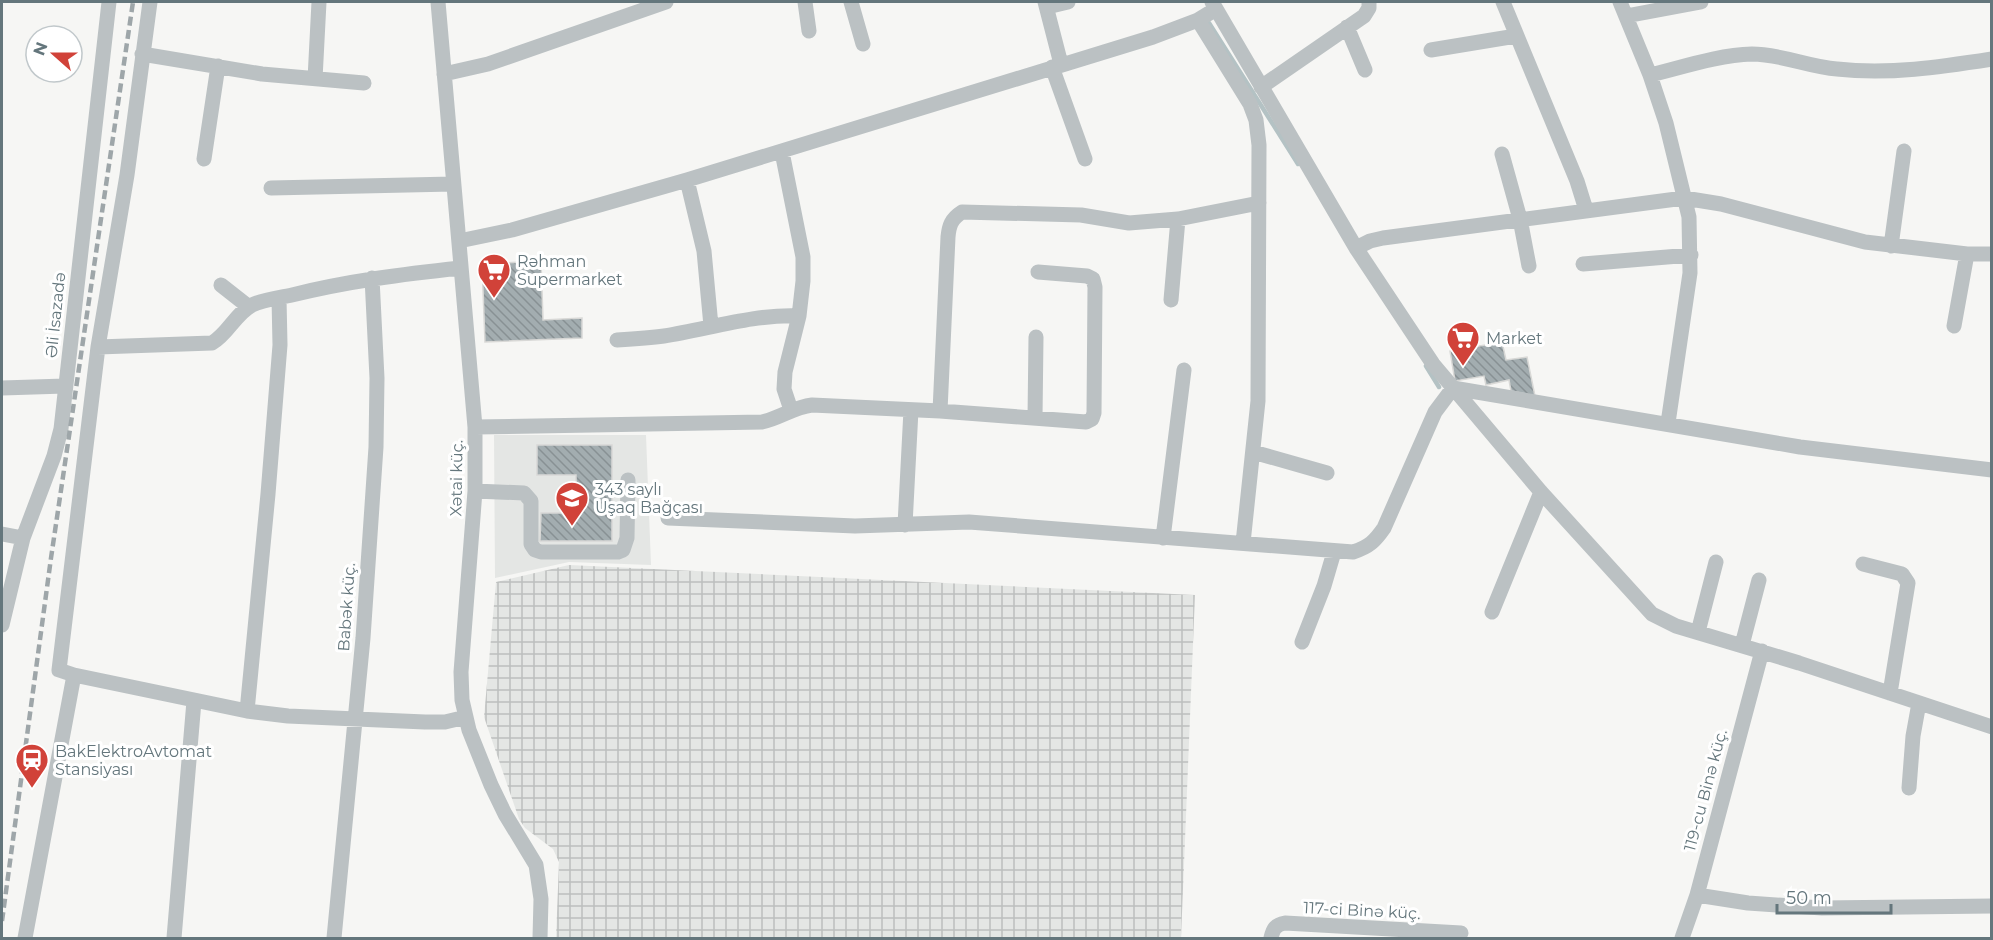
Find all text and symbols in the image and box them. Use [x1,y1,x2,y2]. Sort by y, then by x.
north arrow [24,24,84,84]
text: N [29,39,52,58]
supermarket icon: Rəhman Supermarket [476,252,512,299]
place label: Rəhman Supermarket [517,252,623,289]
street label: Əli İsazadə [42,271,69,359]
supermarket icon: Market [1445,320,1481,367]
place label: Market [1486,329,1543,348]
street label: Xətai küç. [446,440,467,517]
school or university icon: 343 saylı Uşaq Bağçası [554,480,590,527]
place label: 343 saylı Uşaq Bağçası [595,480,703,517]
street label: Babək küç. [334,562,359,652]
street label: 119-cu Binə küç. [1680,727,1731,853]
station icon: BakElektroAvtomat Stansiyası [14,742,50,789]
place label: BakElektroAvtomat Stansiyası [55,742,212,779]
scale bar [1777,877,1891,915]
text: 50 m [1786,887,1832,909]
street label: 117-ci Binə küç. [1303,898,1421,923]

